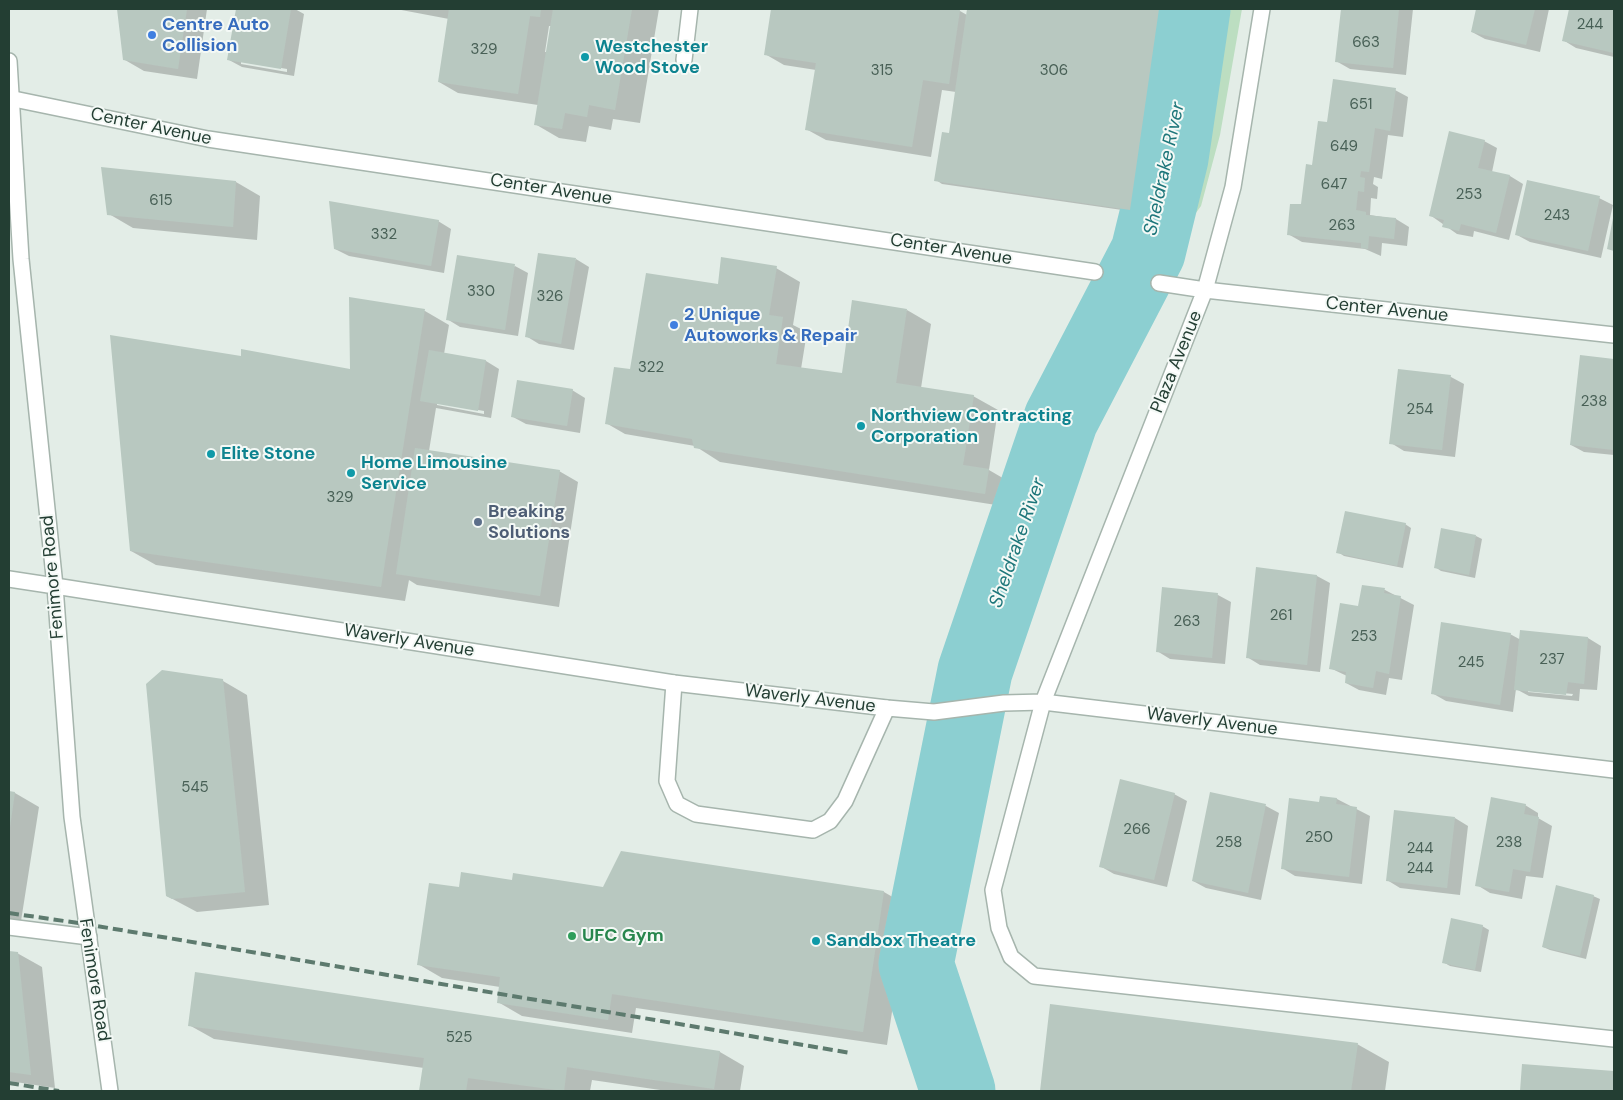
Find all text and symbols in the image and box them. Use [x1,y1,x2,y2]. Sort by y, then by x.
place label: Centre Auto Collision [162,14,270,56]
house number: 244 [1577,16,1603,34]
marker: Centre Auto Collision [146,29,158,41]
house number: 663 [1352,34,1380,52]
place label: Westchester Wood Stove [595,36,708,78]
house number: 329 [471,41,497,59]
marker: Westchester Wood Stove [579,51,591,63]
house number: 315 [871,62,893,80]
house number: 306 [1040,62,1068,80]
house number: 651 [1350,96,1372,114]
water label: Sheldrake River [1140,100,1190,238]
street label: Center Avenue [89,104,213,150]
house number: 649 [1330,138,1358,156]
street label: Center Avenue [489,170,613,210]
house number: 647 [1321,176,1347,194]
house number: 253 [1456,186,1482,204]
house number: 615 [149,192,173,210]
house number: 243 [1544,207,1570,225]
house number: 263 [1329,217,1355,235]
house number: 332 [371,226,397,244]
street label: Center Avenue [889,230,1013,270]
house number: 330 [467,283,495,301]
house number: 326 [537,288,563,306]
street label: Center Avenue [1325,293,1449,327]
place label: 2 Unique Autoworks & Repair [684,304,857,346]
street label: Plaza Avenue [1147,308,1207,416]
marker: 2 Unique Autoworks & Repair [668,319,680,331]
house number: 322 [638,359,664,377]
house number: 238 [1581,393,1607,411]
house number: 254 [1407,401,1433,419]
place label: Northview Contracting Corporation [871,405,1072,448]
marker: Northview Contracting Corporation [855,420,867,432]
place label: Elite Stone [221,443,315,465]
marker: Elite Stone [205,448,217,460]
place label: Home Limousine Service [361,452,507,494]
marker: Home Limousine Service [345,467,357,479]
water label: Sheldrake River [985,475,1051,611]
house number: 329 [327,489,353,507]
place label: Breaking Solutions [488,501,570,544]
street label: Fenimore Road [37,514,69,640]
marker: Breaking Solutions [472,516,484,528]
house number: 261 [1270,607,1292,625]
house number: 263 [1174,613,1200,631]
street label: Waverly Avenue [342,620,476,662]
house number: 253 [1351,628,1377,646]
house number: 237 [1539,651,1565,669]
house number: 245 [1458,654,1484,672]
street label: Waverly Avenue [743,680,877,718]
street label: Waverly Avenue [1145,703,1279,741]
house number: 545 [181,779,209,797]
house number: 266 [1123,821,1151,839]
house number: 250 [1305,829,1333,847]
house number: 258 [1216,834,1242,852]
house number: 238 [1496,834,1522,852]
house number: 244 [1407,840,1433,858]
house number: 244 [1407,860,1433,878]
street label: Fenimore Road [74,917,114,1043]
place label: UFC Gym [582,925,664,947]
marker: UFC Gym [566,930,578,942]
place label: Sandbox Theatre [826,930,976,952]
marker: Sandbox Theatre [810,935,822,947]
house number: 525 [446,1029,472,1047]

